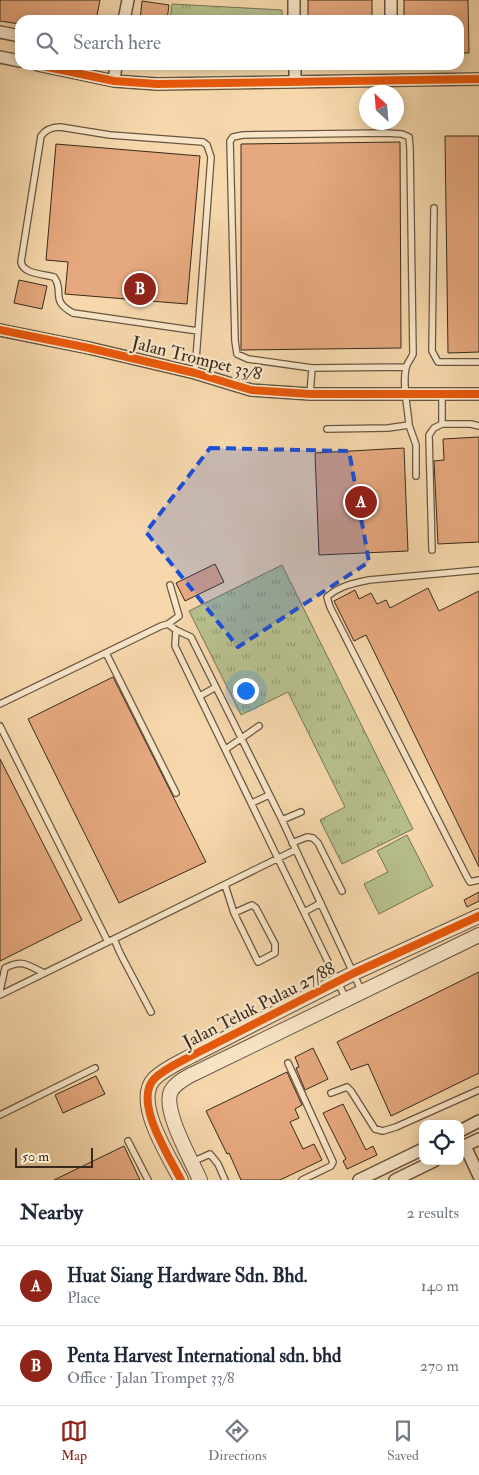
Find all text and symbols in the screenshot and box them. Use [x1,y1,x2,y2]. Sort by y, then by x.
search box [15,15,464,70]
icon: search [33,29,61,57]
text: Search here [73,31,161,55]
north arrow [359,85,404,130]
pin: B [124,270,156,308]
street label: Jalan Trompet 33/8 [128,331,264,386]
pin: A [345,483,377,521]
your location [233,678,259,704]
street label: Jalan Teluk Pulau 27/88 [178,957,339,1054]
map controls [419,1120,464,1165]
button: locate [419,1120,464,1165]
scale bar [15,1145,92,1168]
text: 50 m [22,1148,49,1165]
text: Nearby [20,1199,83,1226]
text: 2 results [406,1203,459,1223]
text: Huat Siang Hardware Sdn. Bhd. [67,1264,308,1288]
text: A [31,1276,41,1296]
text: 140 m [421,1276,459,1296]
text: Place [67,1288,100,1308]
text: Penta Harvest International sdn. bhd [67,1344,341,1368]
text: B [31,1356,41,1376]
text: 270 m [420,1356,459,1376]
text: Office · Jalan Trompet 33/8 [67,1368,235,1388]
tab: Map [60,1417,88,1464]
tab: Directions [208,1417,267,1464]
tab: Saved [387,1417,419,1464]

